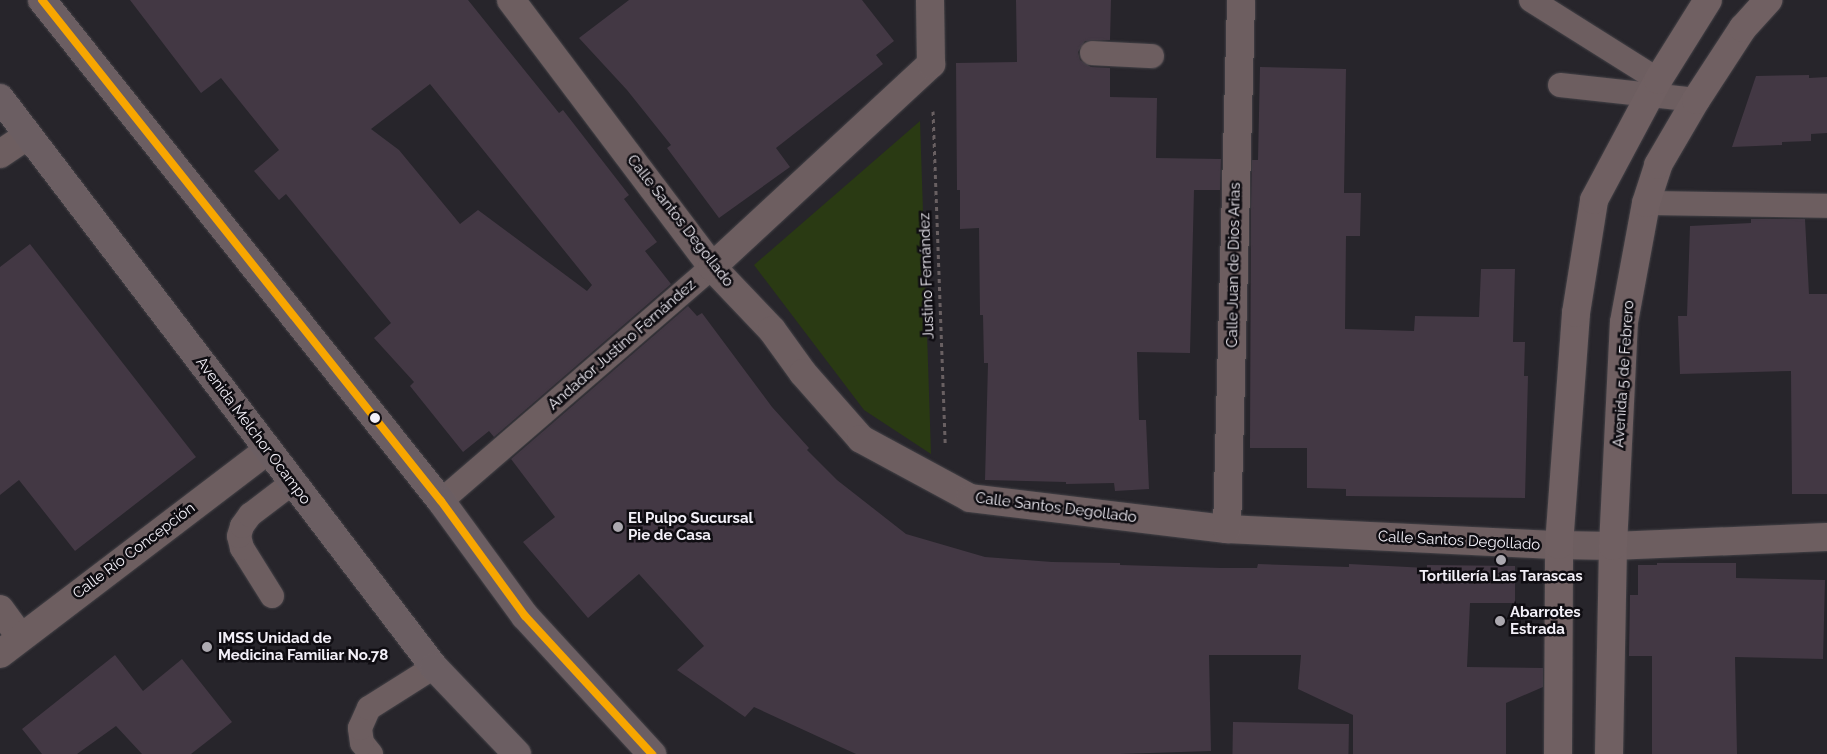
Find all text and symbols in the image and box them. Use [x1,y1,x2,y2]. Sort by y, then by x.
street label: Calle Santos Degollado [623,151,737,291]
street label: Calle Juan de Dios Arias [1224,182,1244,348]
street label: Justino Fernández [916,212,938,340]
street label: Andador Justino Fernández [544,276,700,414]
street label: Avenida 5 de Febrero [1610,300,1638,448]
street label: Avenida Melchor Ocampo [192,354,314,508]
unlabelled marker [370,413,380,423]
street label: Calle Santos Degollado [974,489,1138,527]
street label: Calle Río Concepción [69,499,199,603]
place label: El Pulpo Sucursal Pie de Casa [628,509,754,544]
marker: El Pulpo Sucursal Pie de Casa [612,521,624,533]
street label: Calle Santos Degollado [1377,528,1541,554]
marker: Tortillería Las Tarascas [1495,554,1507,566]
place label: Tortillería Las Tarascas [1419,568,1583,586]
place label: Abarrotes Estrada [1510,603,1581,638]
marker: Abarrotes Estrada [1494,615,1506,627]
place label: IMSS Unidad de Medicina Familiar No.78 [218,629,389,664]
marker: IMSS Unidad de Medicina Familiar No.78 [200,640,214,654]

